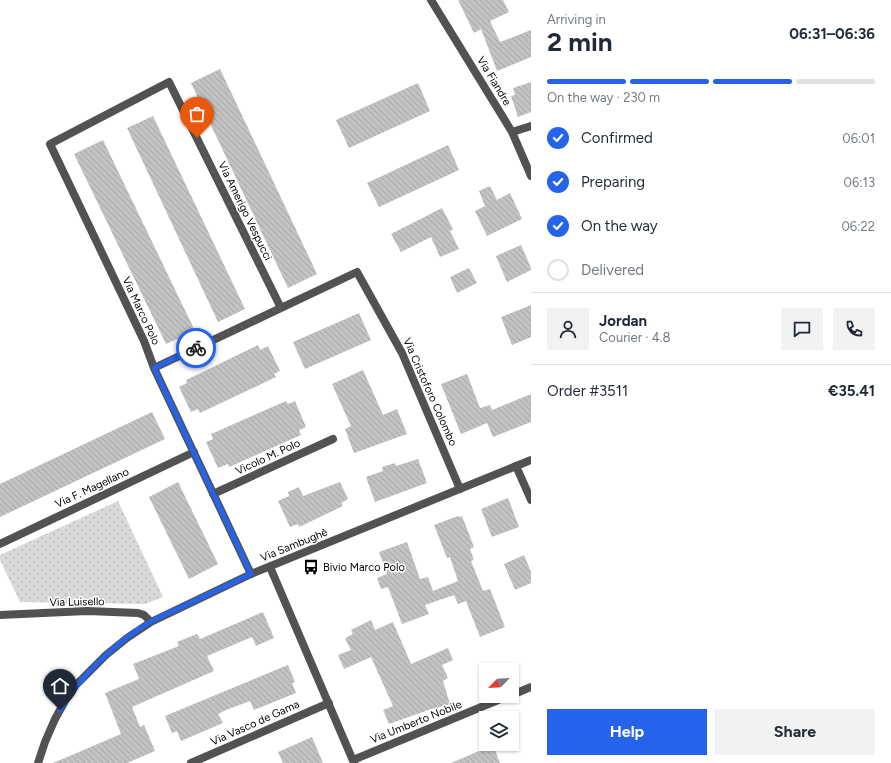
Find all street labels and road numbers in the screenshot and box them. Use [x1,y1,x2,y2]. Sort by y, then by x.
street label: Via Fiandre [474,54,514,108]
street label: Via Amerigo Vespucci [215,159,275,263]
street label: Via Marco Polo [120,275,162,347]
street label: Via Cristoforo Colombo [400,336,460,448]
street label: Vicolo M. Polo [234,436,302,478]
street label: Via F. Magellano [53,465,131,511]
street label: Via Sambughè [258,526,330,564]
street label: Via Luisello [49,595,105,609]
street label: Via Vasco de Gama [209,698,301,748]
street label: Via Umberto Nobile [368,698,464,746]

